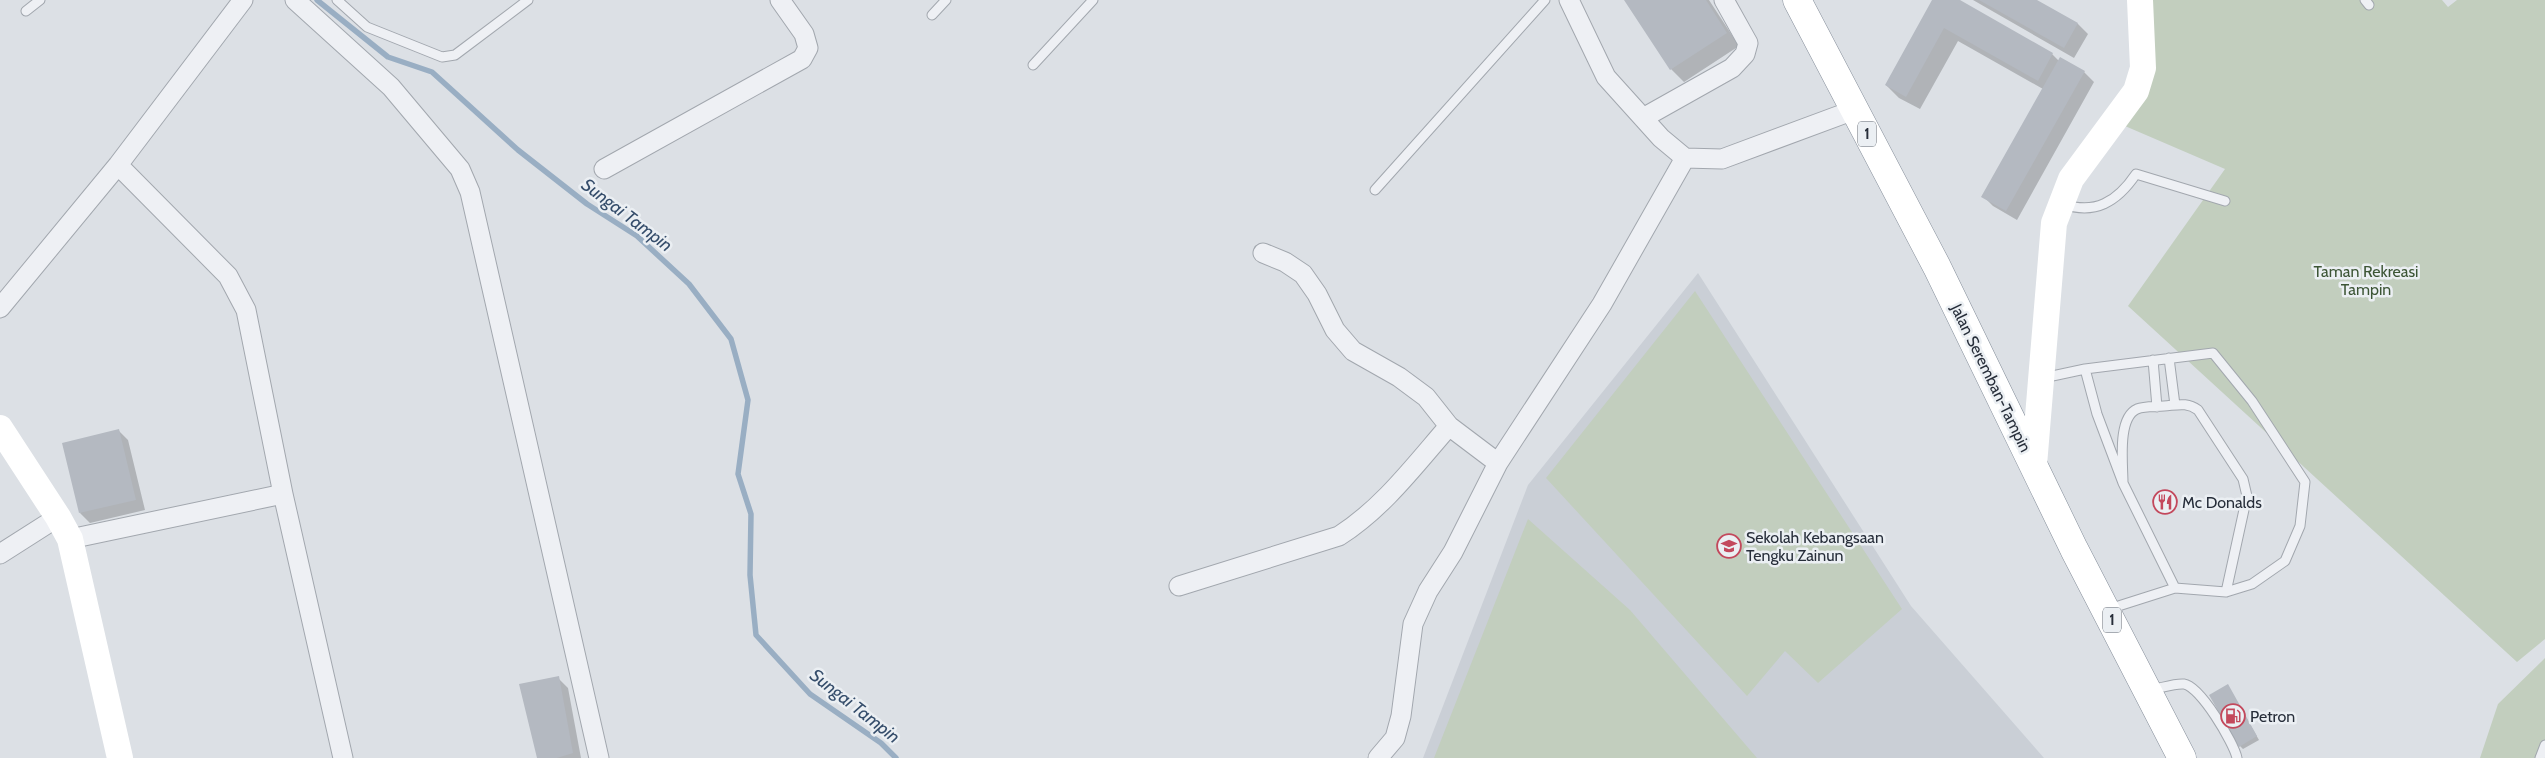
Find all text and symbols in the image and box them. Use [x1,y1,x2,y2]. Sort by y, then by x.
road number: 1 [1858,122,1876,146]
water label: Sungai Tampin [577,174,677,256]
park label: Taman Rekreasi Tampin [2314,262,2418,299]
street label: Jalan Seremban-Tampin [1946,300,2035,455]
restaurant icon: Mc Donalds [2152,489,2178,515]
place label: Mc Donalds [2182,493,2262,512]
place label: Sekolah Kebangsaan Tengku Zainun [1746,528,1884,565]
school or university icon: Sekolah Kebangsaan Tengku Zainun [1716,533,1742,559]
road number: 1 [2103,608,2121,632]
water label: Sungai Tampin [806,664,904,748]
fuel station icon: Petron [2220,703,2246,729]
place label: Petron [2250,707,2295,726]

